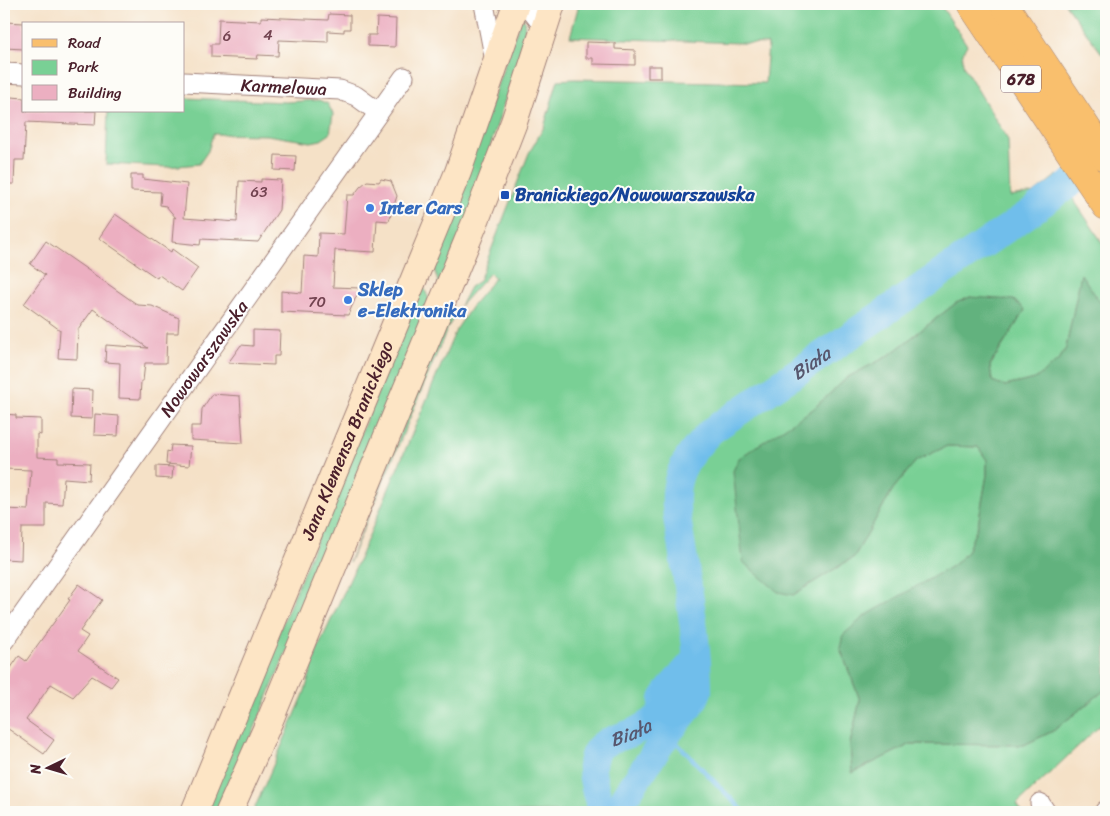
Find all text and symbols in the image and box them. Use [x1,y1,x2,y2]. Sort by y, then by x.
legend [22,22,185,112]
house number: 4 [263,22,273,48]
house number: 6 [223,23,231,49]
text: Road [68,30,101,56]
text: Park [68,54,99,80]
road number: 678 [1001,66,1041,92]
street label: Karmelowa [240,69,328,105]
text: Building [68,80,122,106]
house number: 63 [251,179,267,205]
place label: Branickiego/Nowowarszawska [515,179,756,211]
marker: Branickiego/Nowowarszawska [499,189,511,201]
place label: Inter Cars [379,192,463,224]
marker: Inter Cars [364,202,376,214]
place label: Sklep e-Elektronika [357,274,467,327]
house number: 70 [308,289,326,315]
street label: Nowowarszawska [151,293,257,424]
marker: Sklep e-Elektronika [342,294,354,306]
street label: Jana Klemensa Branickiego [291,336,403,546]
water label: Biała [784,336,839,388]
water label: Biała [605,708,659,756]
north arrow [22,744,72,794]
text: N [23,763,49,776]

